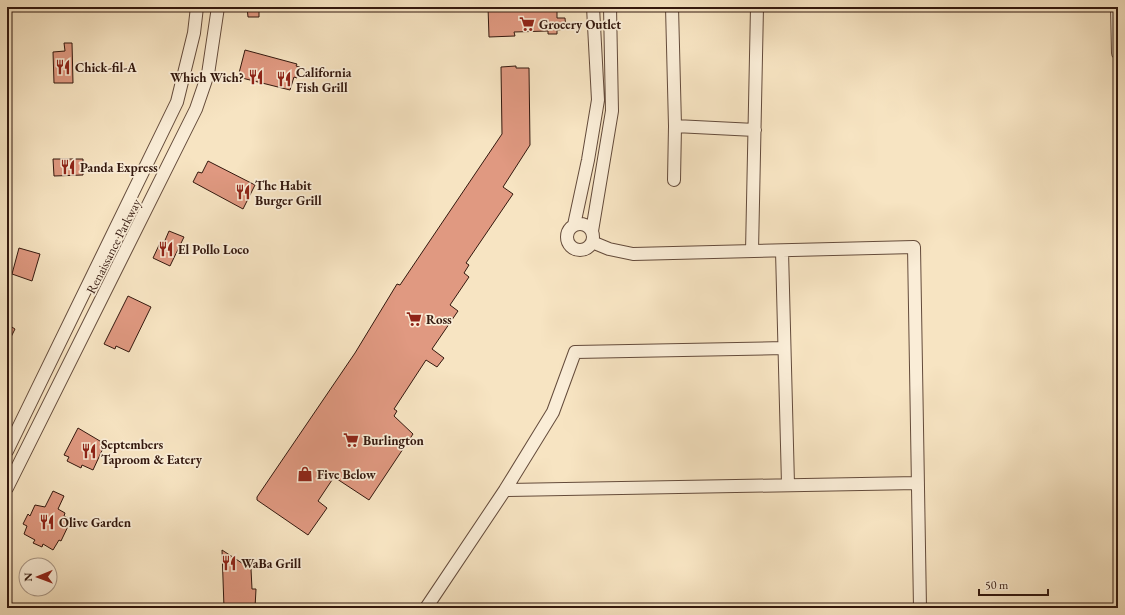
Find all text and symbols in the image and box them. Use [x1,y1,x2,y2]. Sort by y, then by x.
supermarket icon: Grocery Outlet [518,15,536,33]
place label: Grocery Outlet [539,16,621,33]
restaurant icon: Chick-fil-A [54,58,72,76]
place label: Chick-fil-A [75,59,137,76]
place label: California Fish Grill [296,64,352,96]
restaurant icon: Which Wich? [247,68,265,86]
place label: Which Wich? [170,69,244,86]
restaurant icon: California Fish Grill [275,70,293,88]
restaurant icon: Panda Express [59,158,77,176]
place label: Panda Express [80,159,158,176]
place label: The Habit Burger Grill [255,177,322,209]
restaurant icon: The Habit Burger Grill [234,183,252,201]
street label: Renaissance Parkway [82,196,145,297]
restaurant icon: El Pollo Loco [157,240,175,258]
place label: El Pollo Loco [178,241,250,258]
supermarket icon: Ross [405,310,423,328]
place label: Ross [426,311,452,328]
supermarket icon: Burlington [342,431,360,449]
place label: Burlington [363,432,424,449]
place label: Septembers Taproom & Eatery [101,436,203,468]
restaurant icon: Septembers Taproom & Eatery [80,442,98,460]
shop icon: Five Below [296,465,314,483]
place label: Five Below [317,466,376,483]
restaurant icon: Olive Garden [38,513,56,531]
place label: Olive Garden [59,514,132,531]
restaurant icon: WaBa Grill [220,554,238,572]
place label: WaBa Grill [241,555,302,572]
north arrow [18,557,58,597]
scale bar [979,571,1048,597]
text: N [21,573,35,582]
text: 50 m [985,577,1009,593]

